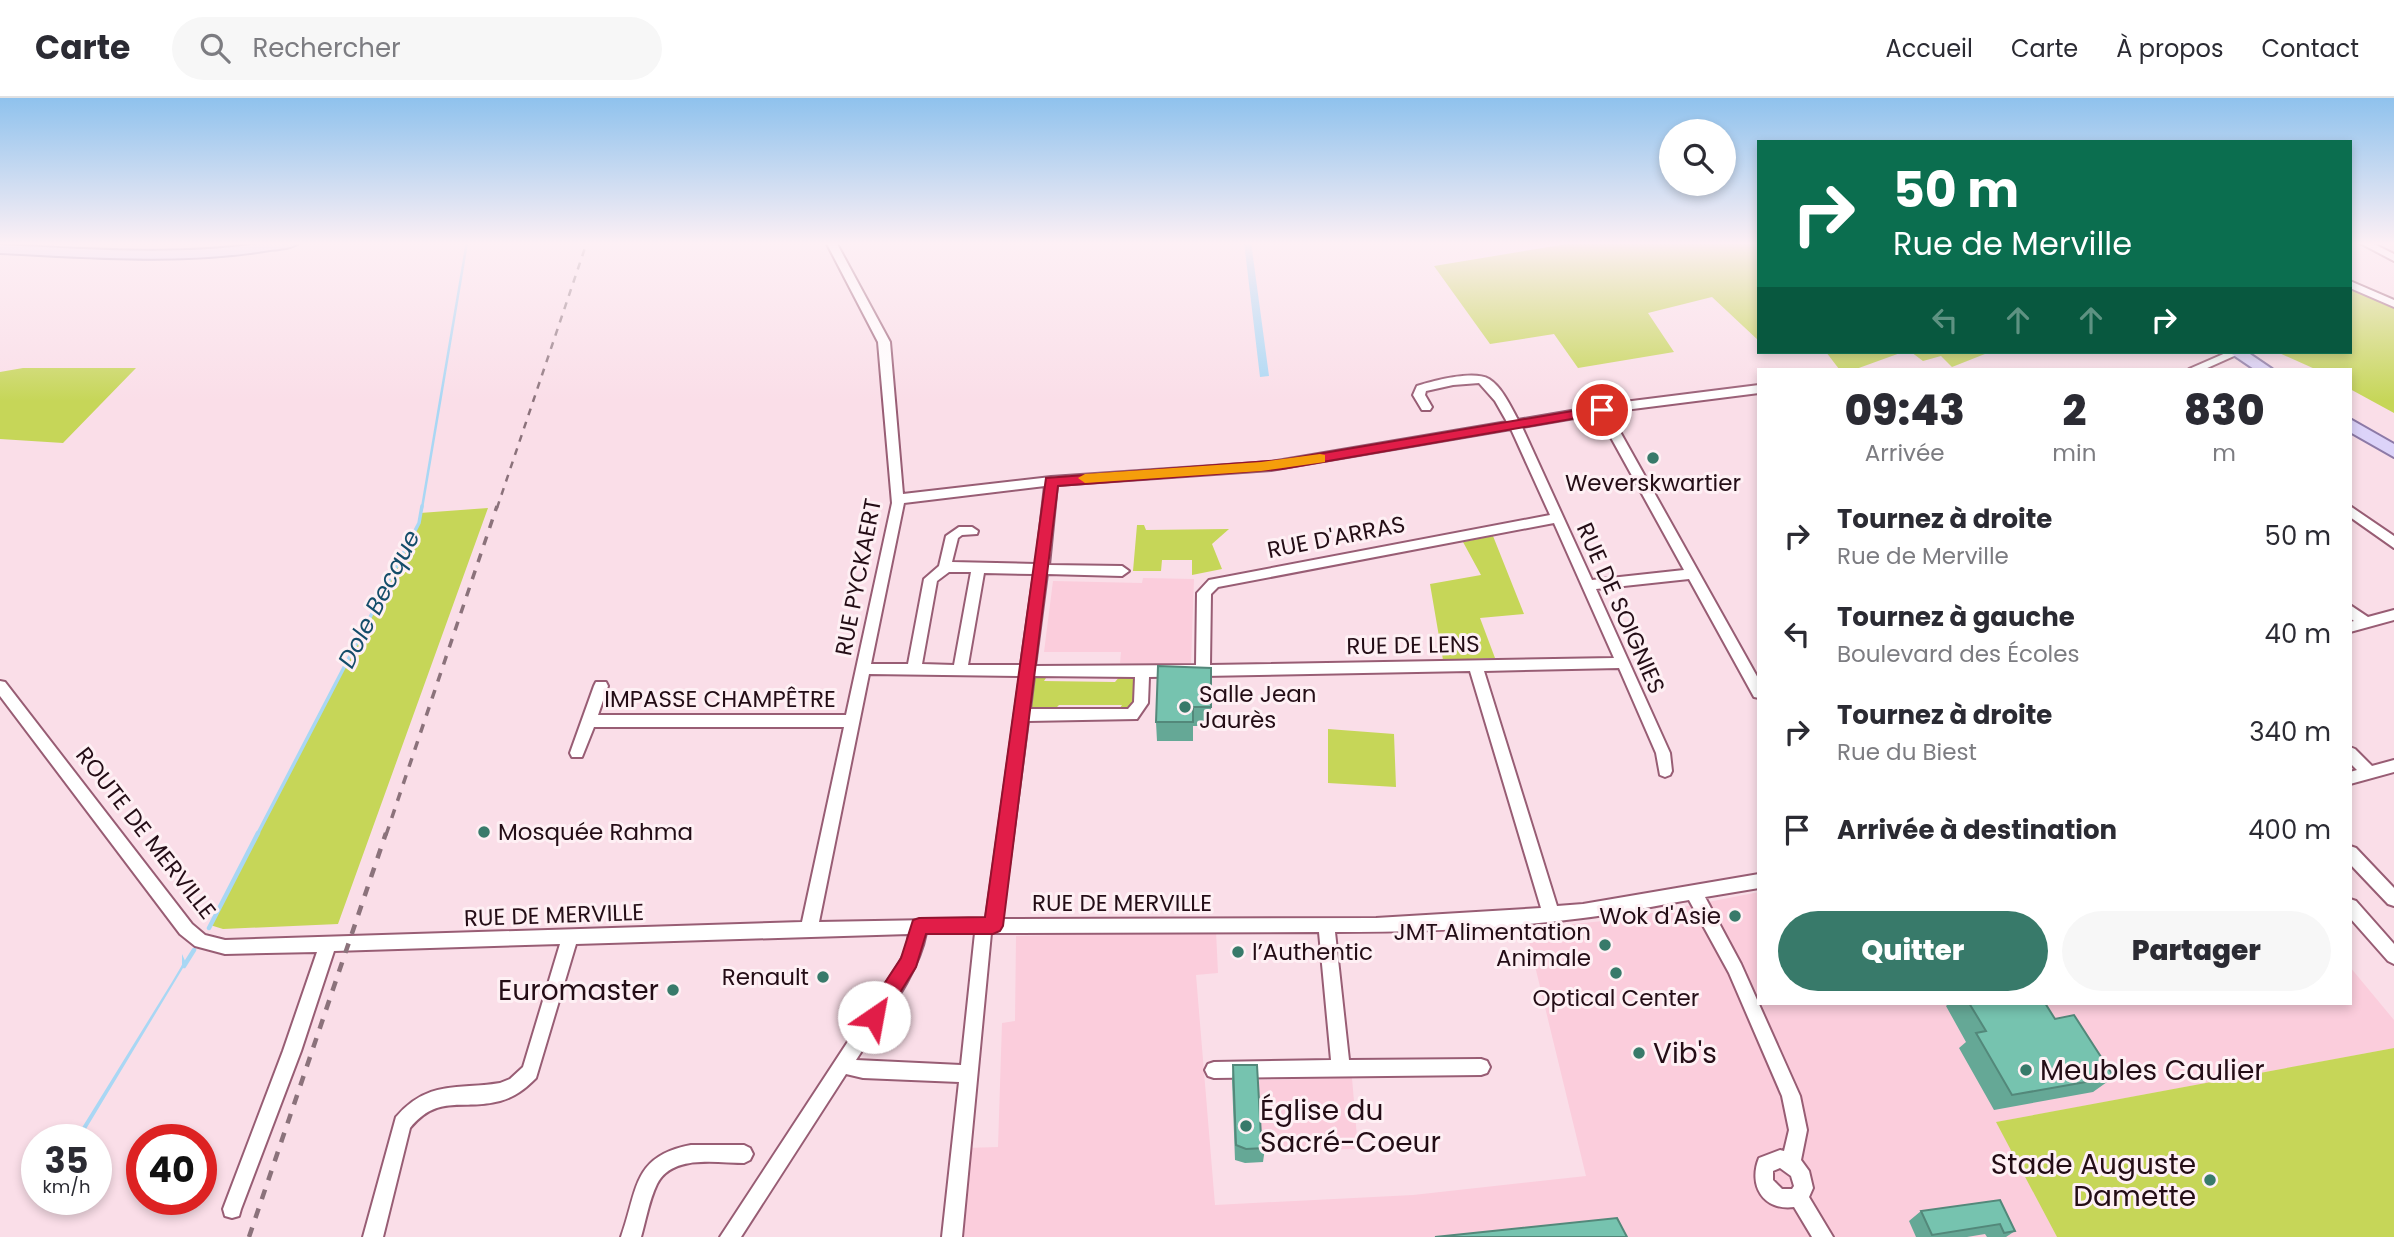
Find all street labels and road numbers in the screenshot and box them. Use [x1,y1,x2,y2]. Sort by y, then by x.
street label: RUE PYCKAERT [827,496,889,658]
street label: RUE D'ARRAS [1264,508,1408,566]
street label: RUE DE SOIGNIES [1569,517,1673,699]
street label: RUE DE LENS [1346,628,1480,662]
street label: IMPASSE CHAMPÊTRE [604,683,836,715]
street label: ROUTE DE MERVILLE [69,740,223,926]
street label: RUE DE MERVILLE [1032,887,1212,919]
street label: RUE DE MERVILLE [463,896,645,934]

